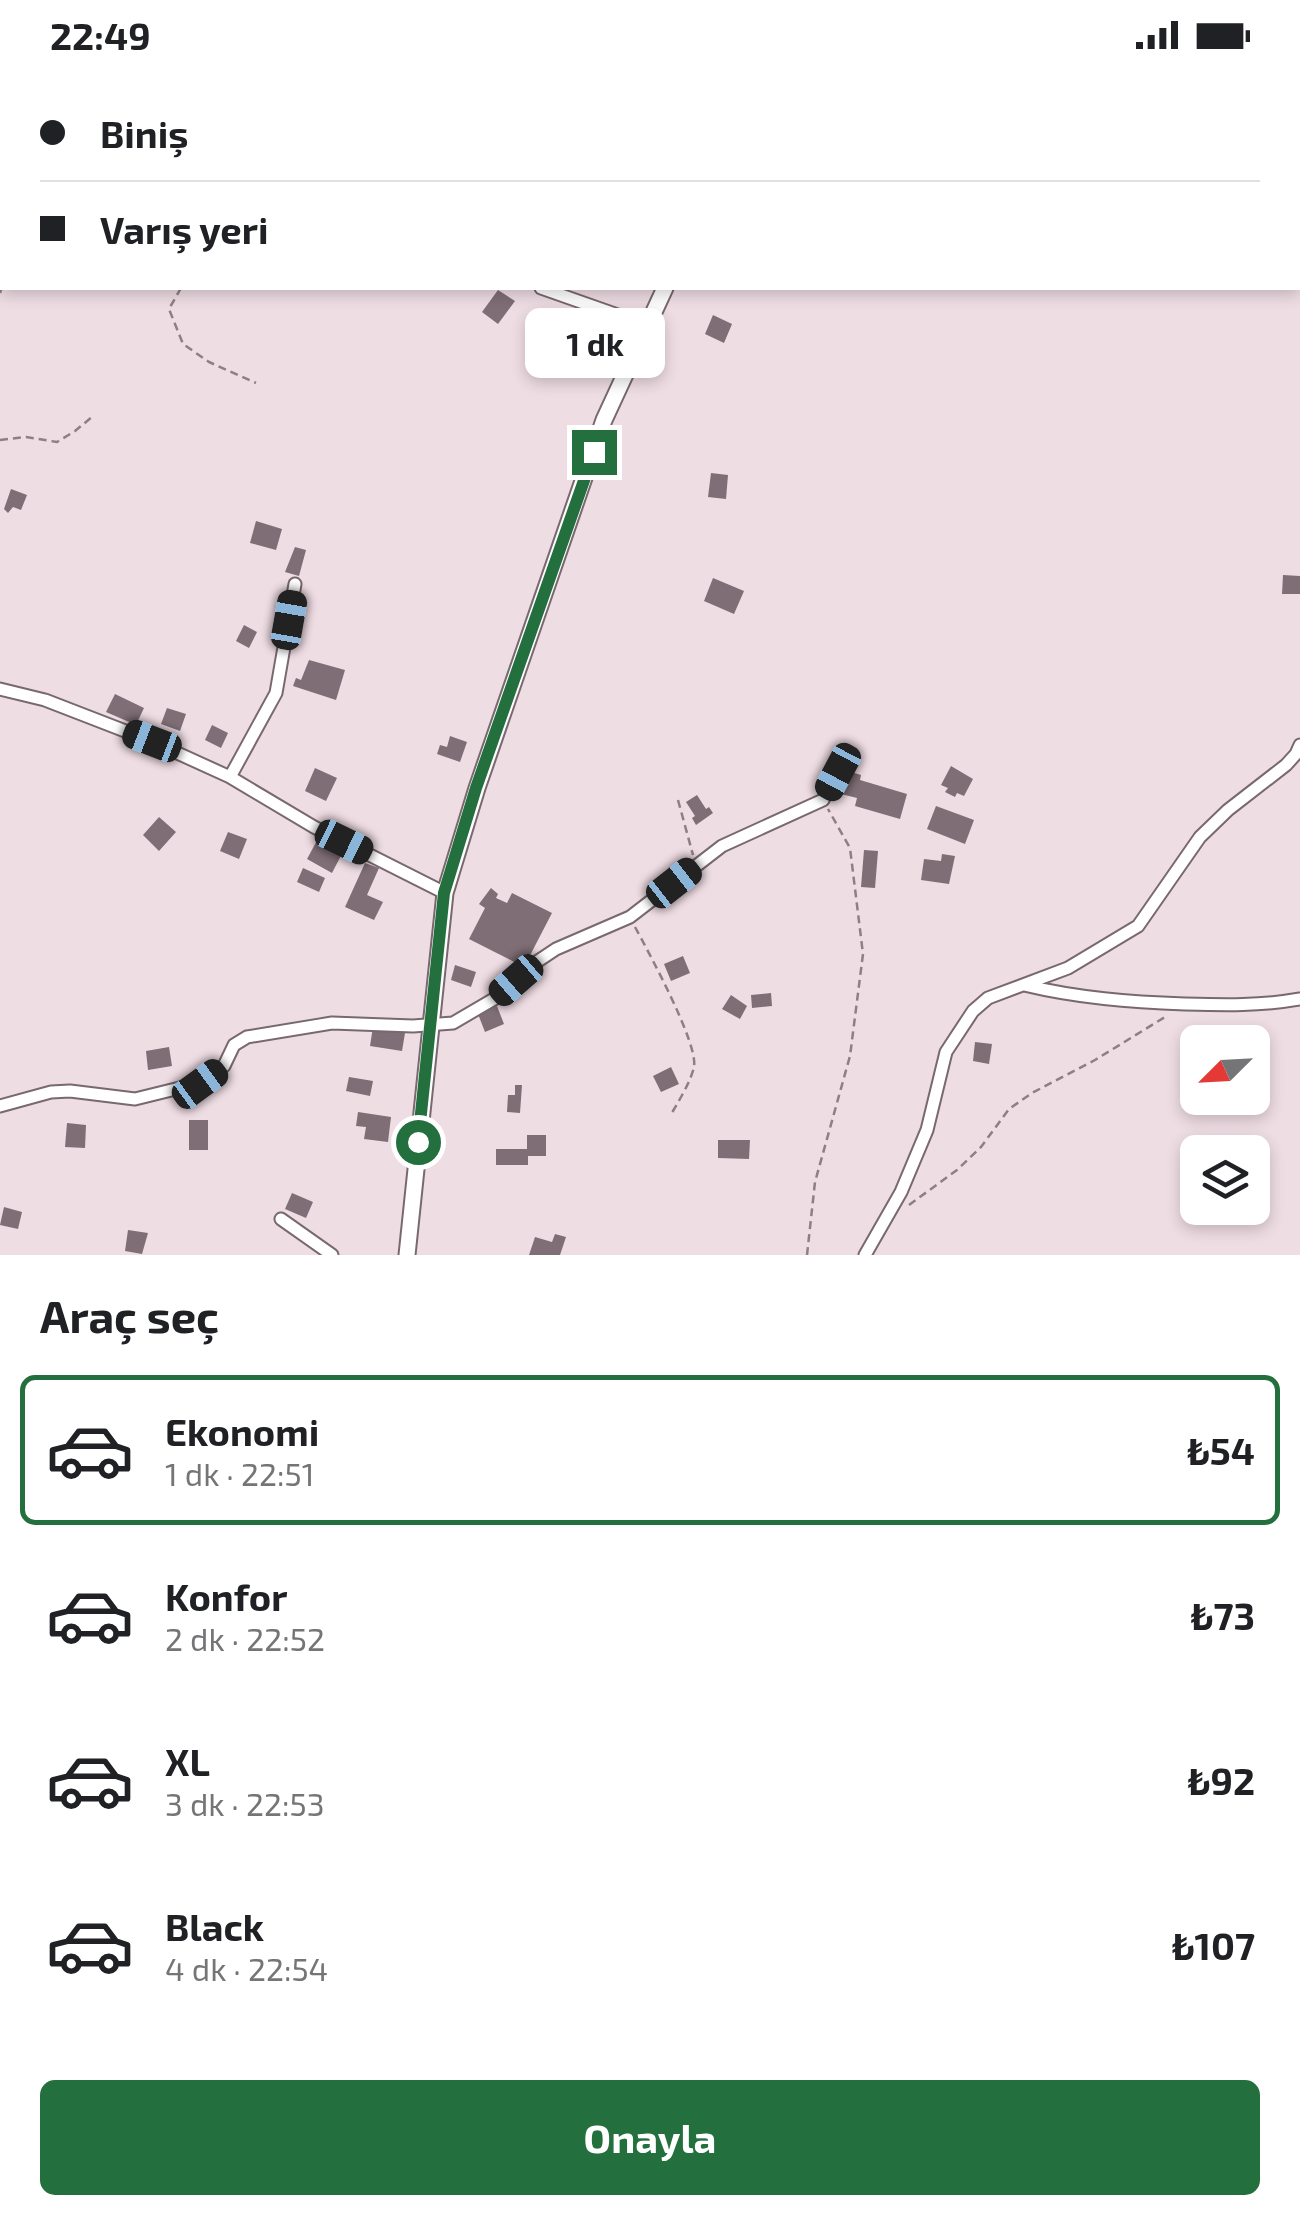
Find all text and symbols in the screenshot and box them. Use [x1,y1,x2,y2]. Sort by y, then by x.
text: 22:49 [50,12,151,58]
text: Biniş [100,110,188,156]
text: Varış yeri [100,206,269,252]
callout: 1 dk [524,307,664,377]
text: 1 dk [566,324,624,362]
route end [572,430,617,475]
car [269,588,309,652]
car [119,716,185,766]
car [811,738,865,806]
car [310,815,378,869]
car [641,853,707,913]
car [484,949,548,1011]
north arrow [1180,1025,1270,1115]
map controls [1180,1025,1270,1225]
car [167,1054,233,1114]
route start [396,1120,441,1165]
button: layers [1180,1135,1270,1225]
text: Araç seç [40,1288,219,1342]
icon: car [45,1405,135,1495]
text: Ekonomi [165,1408,319,1454]
text: ₺54 [1187,1427,1255,1473]
text: 1 dk · 22:51 [165,1454,314,1492]
icon: car [45,1570,135,1660]
text: Konfor [165,1573,287,1619]
text: ₺73 [1191,1592,1255,1638]
text: 2 dk · 22:52 [165,1619,325,1657]
icon: car [45,1735,135,1825]
text: XL [165,1738,210,1784]
text: ₺92 [1188,1757,1255,1803]
text: 3 dk · 22:53 [165,1784,325,1822]
icon: car [45,1900,135,1990]
text: Black [165,1903,264,1949]
text: ₺107 [1172,1922,1255,1968]
text: 4 dk · 22:54 [165,1949,328,1987]
button: Onayla [40,2080,1260,2195]

